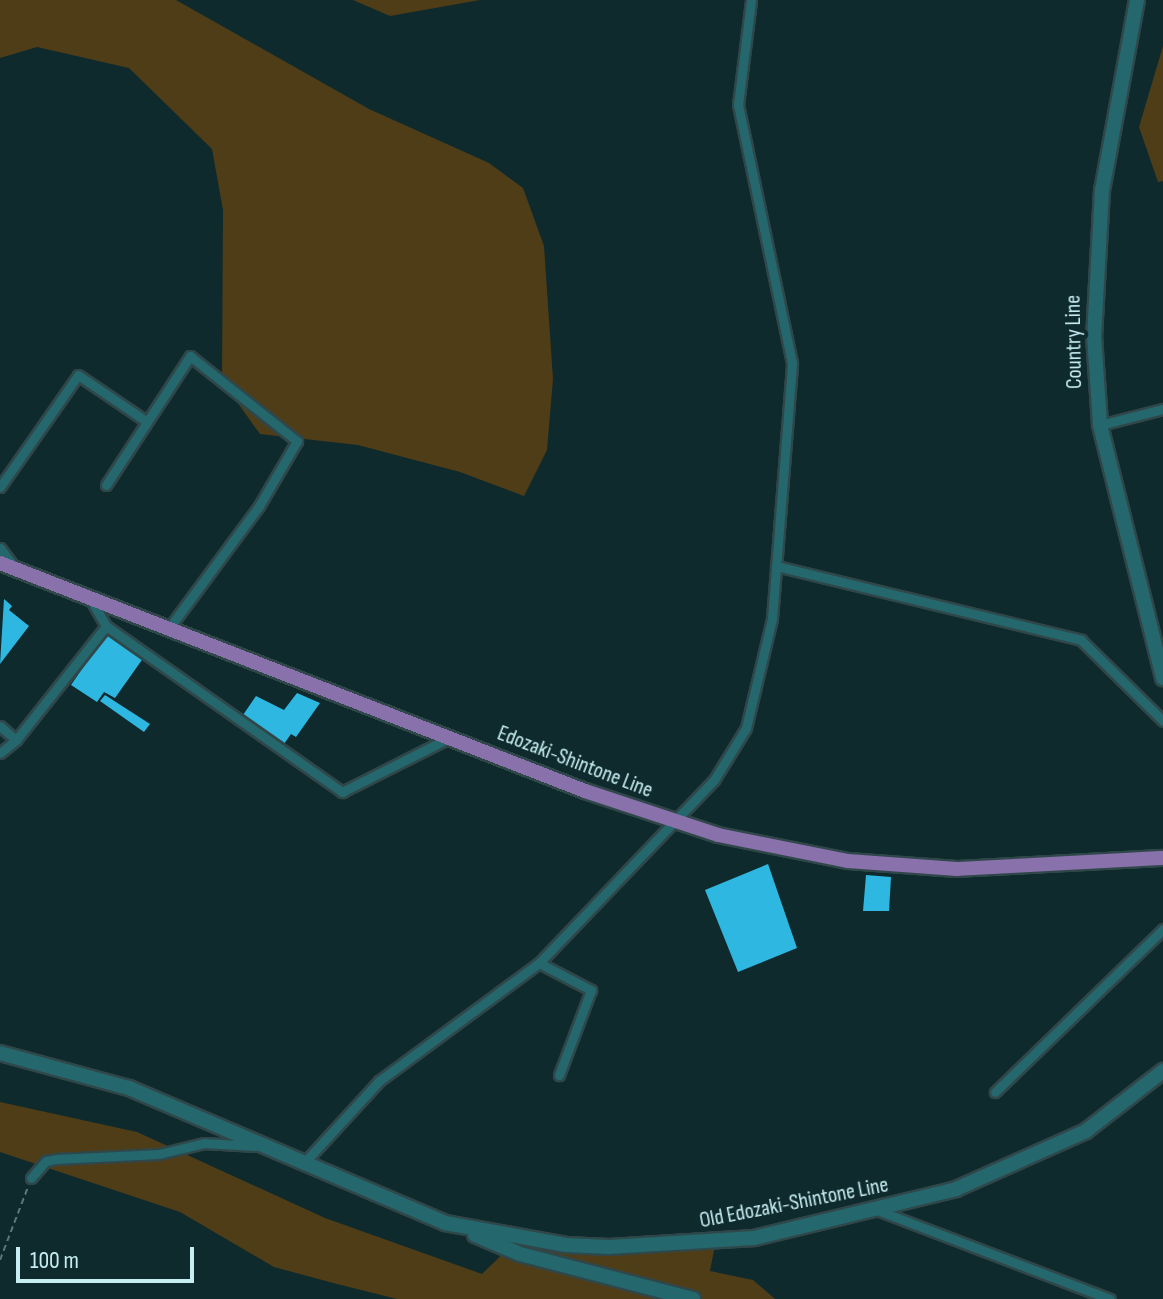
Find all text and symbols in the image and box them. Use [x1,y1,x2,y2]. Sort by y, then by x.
street label: Country Line [1060,295,1088,389]
street label: Edozaki-Shintone Line [494,720,656,804]
street label: Old Edozaki-Shintone Line [697,1172,891,1234]
scale bar [20,1231,198,1281]
text: 100 m [30,1246,79,1275]

